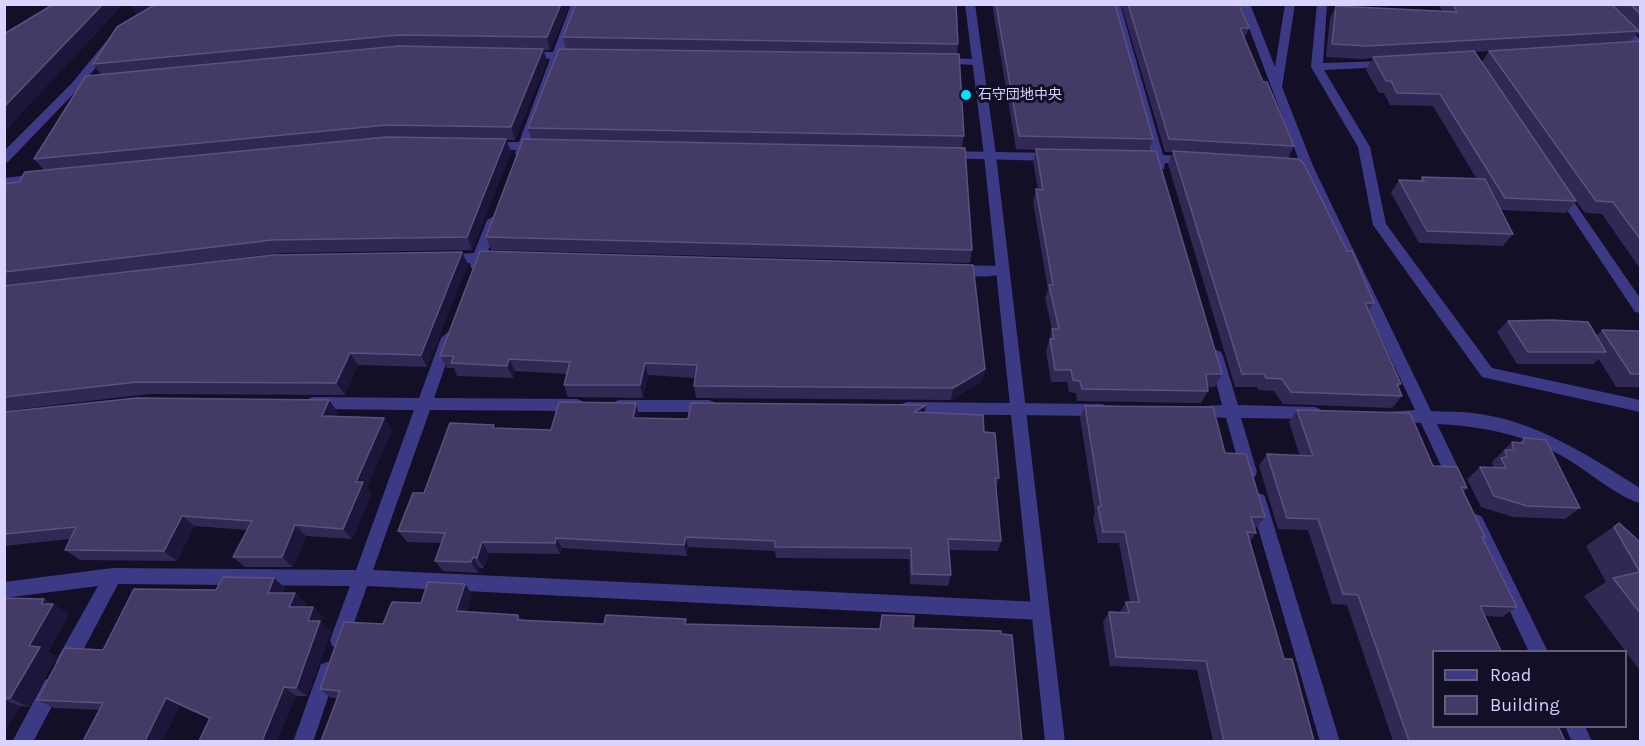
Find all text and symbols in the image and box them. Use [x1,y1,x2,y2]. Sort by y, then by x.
place label: 石守団地中央 [978,87,1062,103]
marker: 石守団地中央 [959,88,973,102]
legend [1432,650,1627,728]
text: Road [1490,664,1531,686]
text: Building [1490,694,1560,716]

